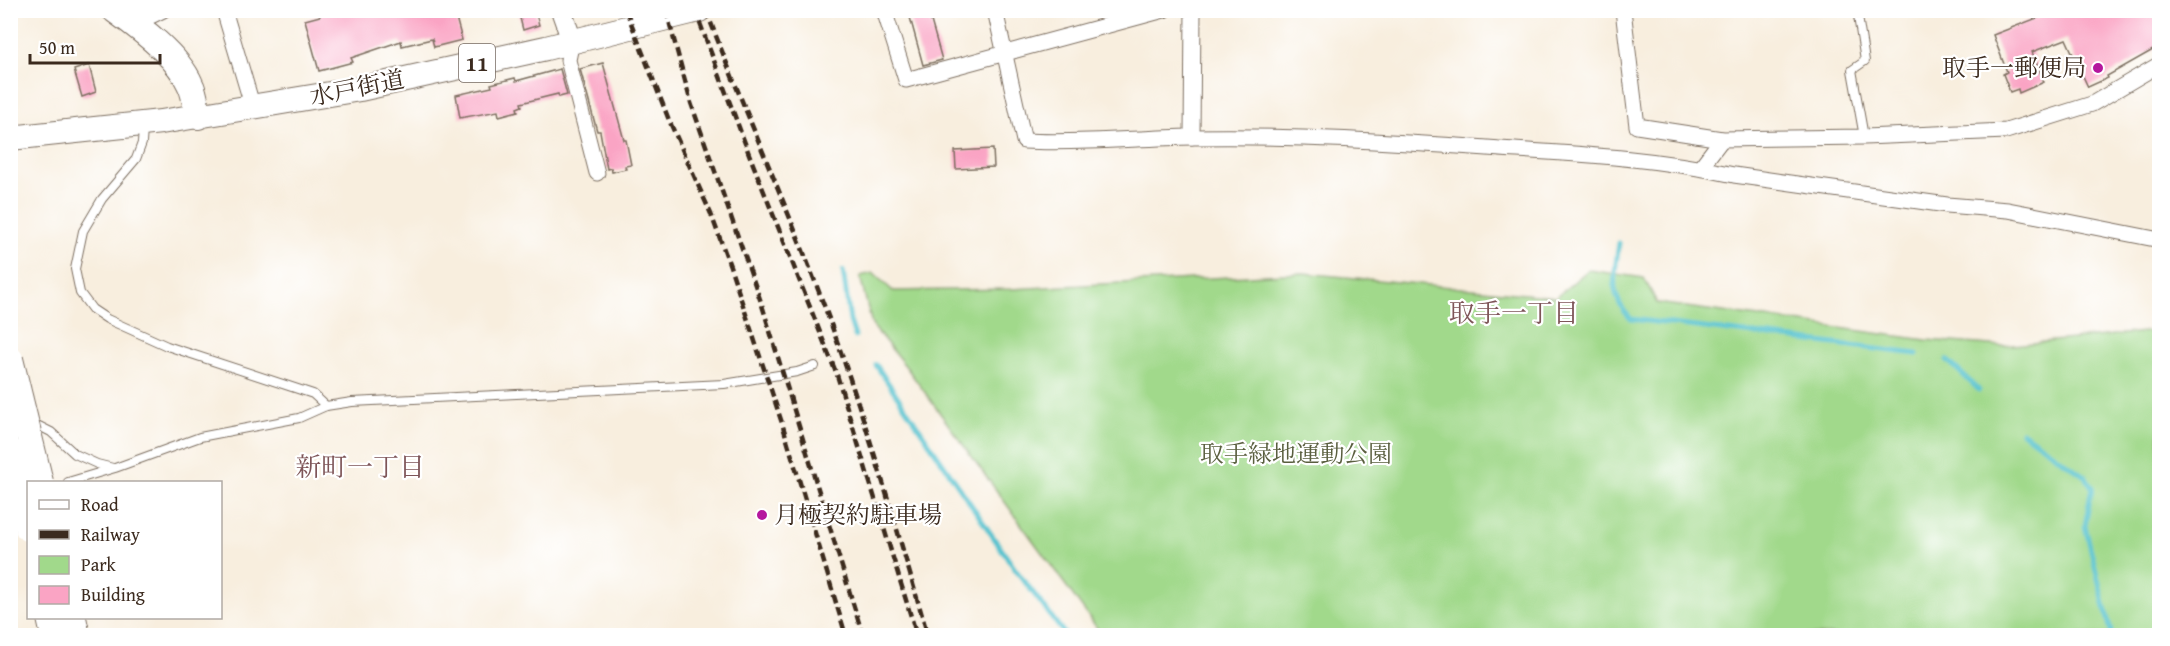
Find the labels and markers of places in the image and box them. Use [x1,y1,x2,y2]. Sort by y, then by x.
place label: 取手一郵便局 [1942,50,2086,85]
marker: 取手一郵便局 [2091,61,2105,75]
place label: 月極契約駐車場 [774,497,942,532]
marker: 月極契約駐車場 [755,508,769,522]

